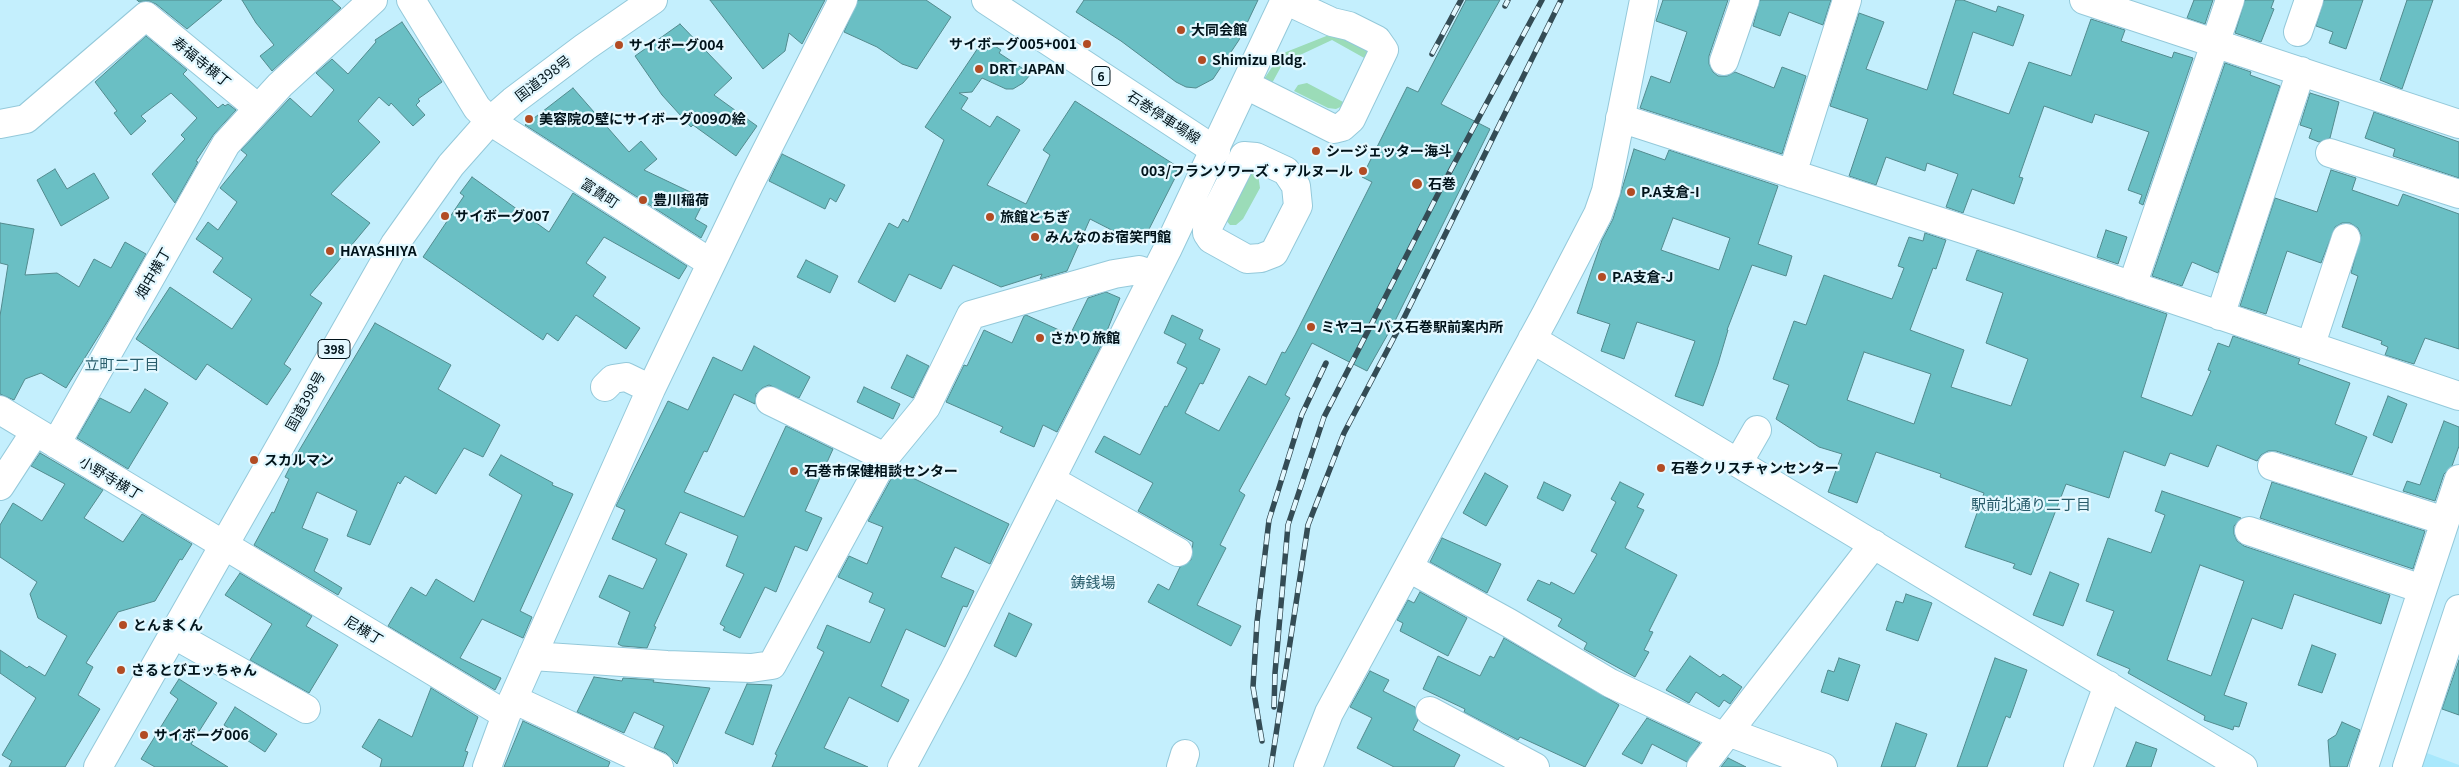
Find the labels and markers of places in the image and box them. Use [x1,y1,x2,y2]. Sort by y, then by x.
place label: 大同会館 [1191,22,1247,38]
marker: 大同会館 [1175,24,1187,36]
place label: サイボーグ005+001 [949,36,1077,52]
place label: サイボーグ004 [629,37,724,53]
marker: サイボーグ005+001 [1081,38,1093,50]
marker: サイボーグ004 [613,39,625,51]
place label: Shimizu Bldg. [1212,52,1307,68]
marker: Shimizu Bldg. [1196,54,1208,66]
place label: DRT JAPAN [989,61,1065,77]
marker: DRT JAPAN [973,63,985,75]
place label: 美容院の壁にサイボーグ009の絵 [539,111,746,127]
marker: 美容院の壁にサイボーグ009の絵 [523,113,535,125]
place label: シージェッター海斗 [1326,143,1452,159]
marker: シージェッター海斗 [1310,145,1322,157]
place label: 003/フランソワーズ・アルヌール [1141,163,1353,179]
marker: 003/フランソワーズ・アルヌール [1357,165,1369,177]
place label: 石巻 [1428,176,1456,192]
marker: 石巻 [1410,177,1424,191]
place label: P.A支倉-I [1641,184,1700,200]
marker: P.A支倉-I [1625,186,1637,198]
place label: 豊川稲荷 [653,192,709,208]
marker: 豊川稲荷 [637,194,649,206]
place label: サイボーグ007 [455,208,550,224]
place label: 旅館とちぎ [1000,209,1070,225]
marker: サイボーグ007 [439,210,451,222]
marker: 旅館とちぎ [984,211,996,223]
place label: みんなのお宿笑門館 [1045,229,1171,245]
marker: みんなのお宿笑門館 [1029,231,1041,243]
place label: HAYASHIYA [340,243,417,259]
marker: HAYASHIYA [324,245,336,257]
place label: P.A支倉-J [1612,269,1674,285]
marker: P.A支倉-J [1596,271,1608,283]
place label: ミヤコーバス石巻駅前案内所 [1321,319,1503,335]
marker: ミヤコーバス石巻駅前案内所 [1305,321,1317,333]
place label: さかり旅館 [1050,330,1120,346]
marker: さかり旅館 [1034,332,1046,344]
place label: スカルマン [264,452,334,468]
marker: スカルマン [248,454,260,466]
place label: 石巻クリスチャンセンター [1671,460,1839,476]
marker: 石巻クリスチャンセンター [1655,462,1667,474]
place label: 石巻市保健相談センター [804,463,958,479]
marker: 石巻市保健相談センター [788,465,800,477]
place label: とんまくん [133,617,203,633]
marker: とんまくん [117,619,129,631]
place label: さるとびエッちゃん [131,662,257,678]
marker: さるとびエッちゃん [115,664,127,676]
place label: サイボーグ006 [154,727,249,743]
marker: サイボーグ006 [138,729,150,741]

